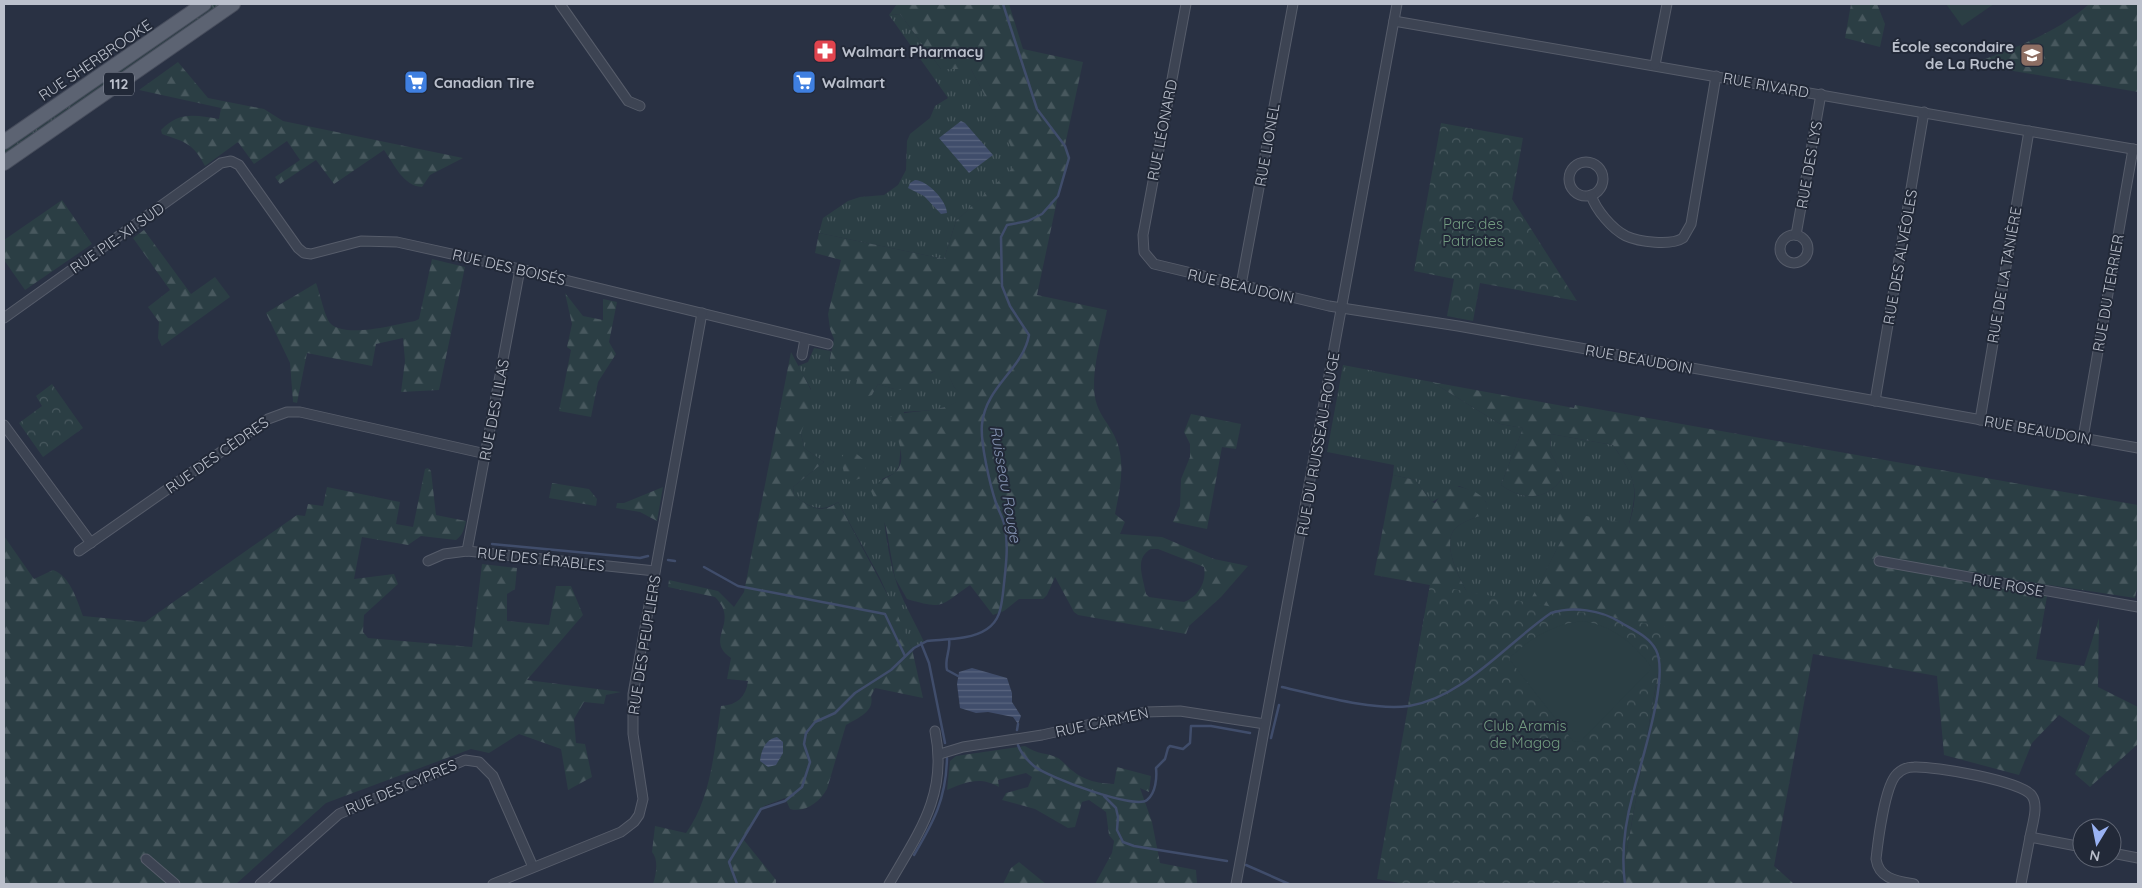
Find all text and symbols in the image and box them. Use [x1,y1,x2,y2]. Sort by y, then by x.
street label: RUE SHERBROOKE [35,15,155,105]
place label: École secondaire de La Ruche [1892,37,2014,73]
pharmacy icon: Walmart Pharmacy [812,38,838,64]
place label: Walmart Pharmacy [842,42,983,61]
school or university icon: École secondaire de La Ruche [2019,42,2045,68]
street label: RUE RIVARD [1721,68,1811,102]
supermarket icon: Canadian Tire [403,69,429,95]
supermarket icon: Walmart [791,69,817,95]
road number: 112 [104,72,134,96]
place label: Canadian Tire [434,73,535,92]
place label: Walmart [822,73,885,92]
street label: RUE LÉONARD [1143,78,1181,182]
street label: RUE LIONEL [1250,102,1284,188]
street label: RUE DES LYS [1792,120,1826,210]
street label: RUE DES ALVÉOLES [1879,188,1921,326]
street label: RUE PIE-XII SUD [66,198,168,278]
street label: RUE DE LA TANIÈRE [1983,205,2025,345]
park label: Parc des Patriotes [1442,214,1504,250]
street label: RUE DU TERRIER [2088,233,2128,353]
street label: RUE DES BOISÉS [451,245,567,289]
street label: RUE BEAUDOIN [1186,265,1296,307]
street label: RUE BEAUDOIN [1584,340,1694,378]
street label: RUE DU RUISSEAU-ROUGE [1293,351,1343,537]
street label: RUE DES LILAS [475,358,513,462]
street label: RUE BEAUDOIN [1983,411,2093,449]
street label: RUE DES CÈDRES [162,412,272,498]
water label: Ruisseau Rouge [986,424,1026,545]
street label: RUE DES ÉRABLES [476,543,606,575]
street label: RUE ROSE [1971,569,2045,601]
street label: RUE DES PEUPLIERS [624,574,664,716]
street label: RUE CARMEN [1054,703,1150,741]
park label: Club Aramis de Magog [1483,716,1567,752]
street label: RUE DES CYPRES [342,755,460,819]
north arrow [2072,818,2122,868]
text: N [2088,846,2101,866]

